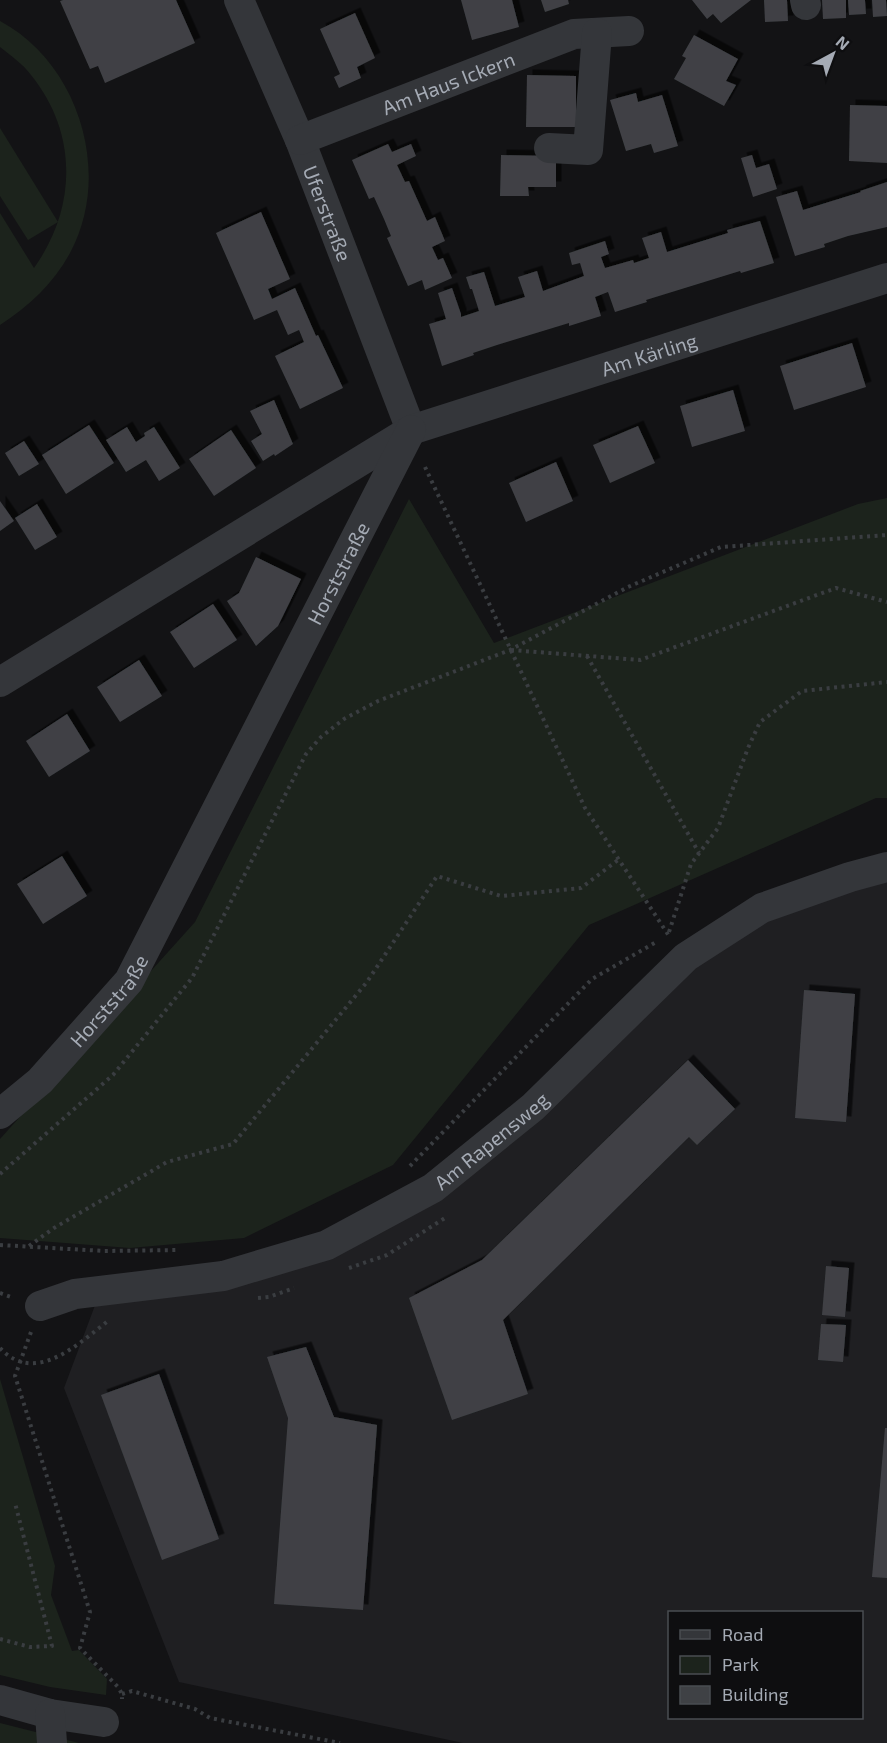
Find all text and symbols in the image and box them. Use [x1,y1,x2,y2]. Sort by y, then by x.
north arrow [803,24,863,84]
text: N [833,31,854,53]
street label: Am Haus Ickern [379,46,518,119]
street label: Uferstraße [299,162,357,264]
street label: Am Kärling [598,327,700,380]
street label: Horststraße [302,518,374,628]
street label: Horststraße [64,951,152,1051]
street label: Am Rapensweg [429,1087,553,1194]
legend [668,1611,863,1719]
text: Road [722,1623,763,1645]
text: Park [722,1653,759,1675]
text: Building [722,1683,789,1705]

